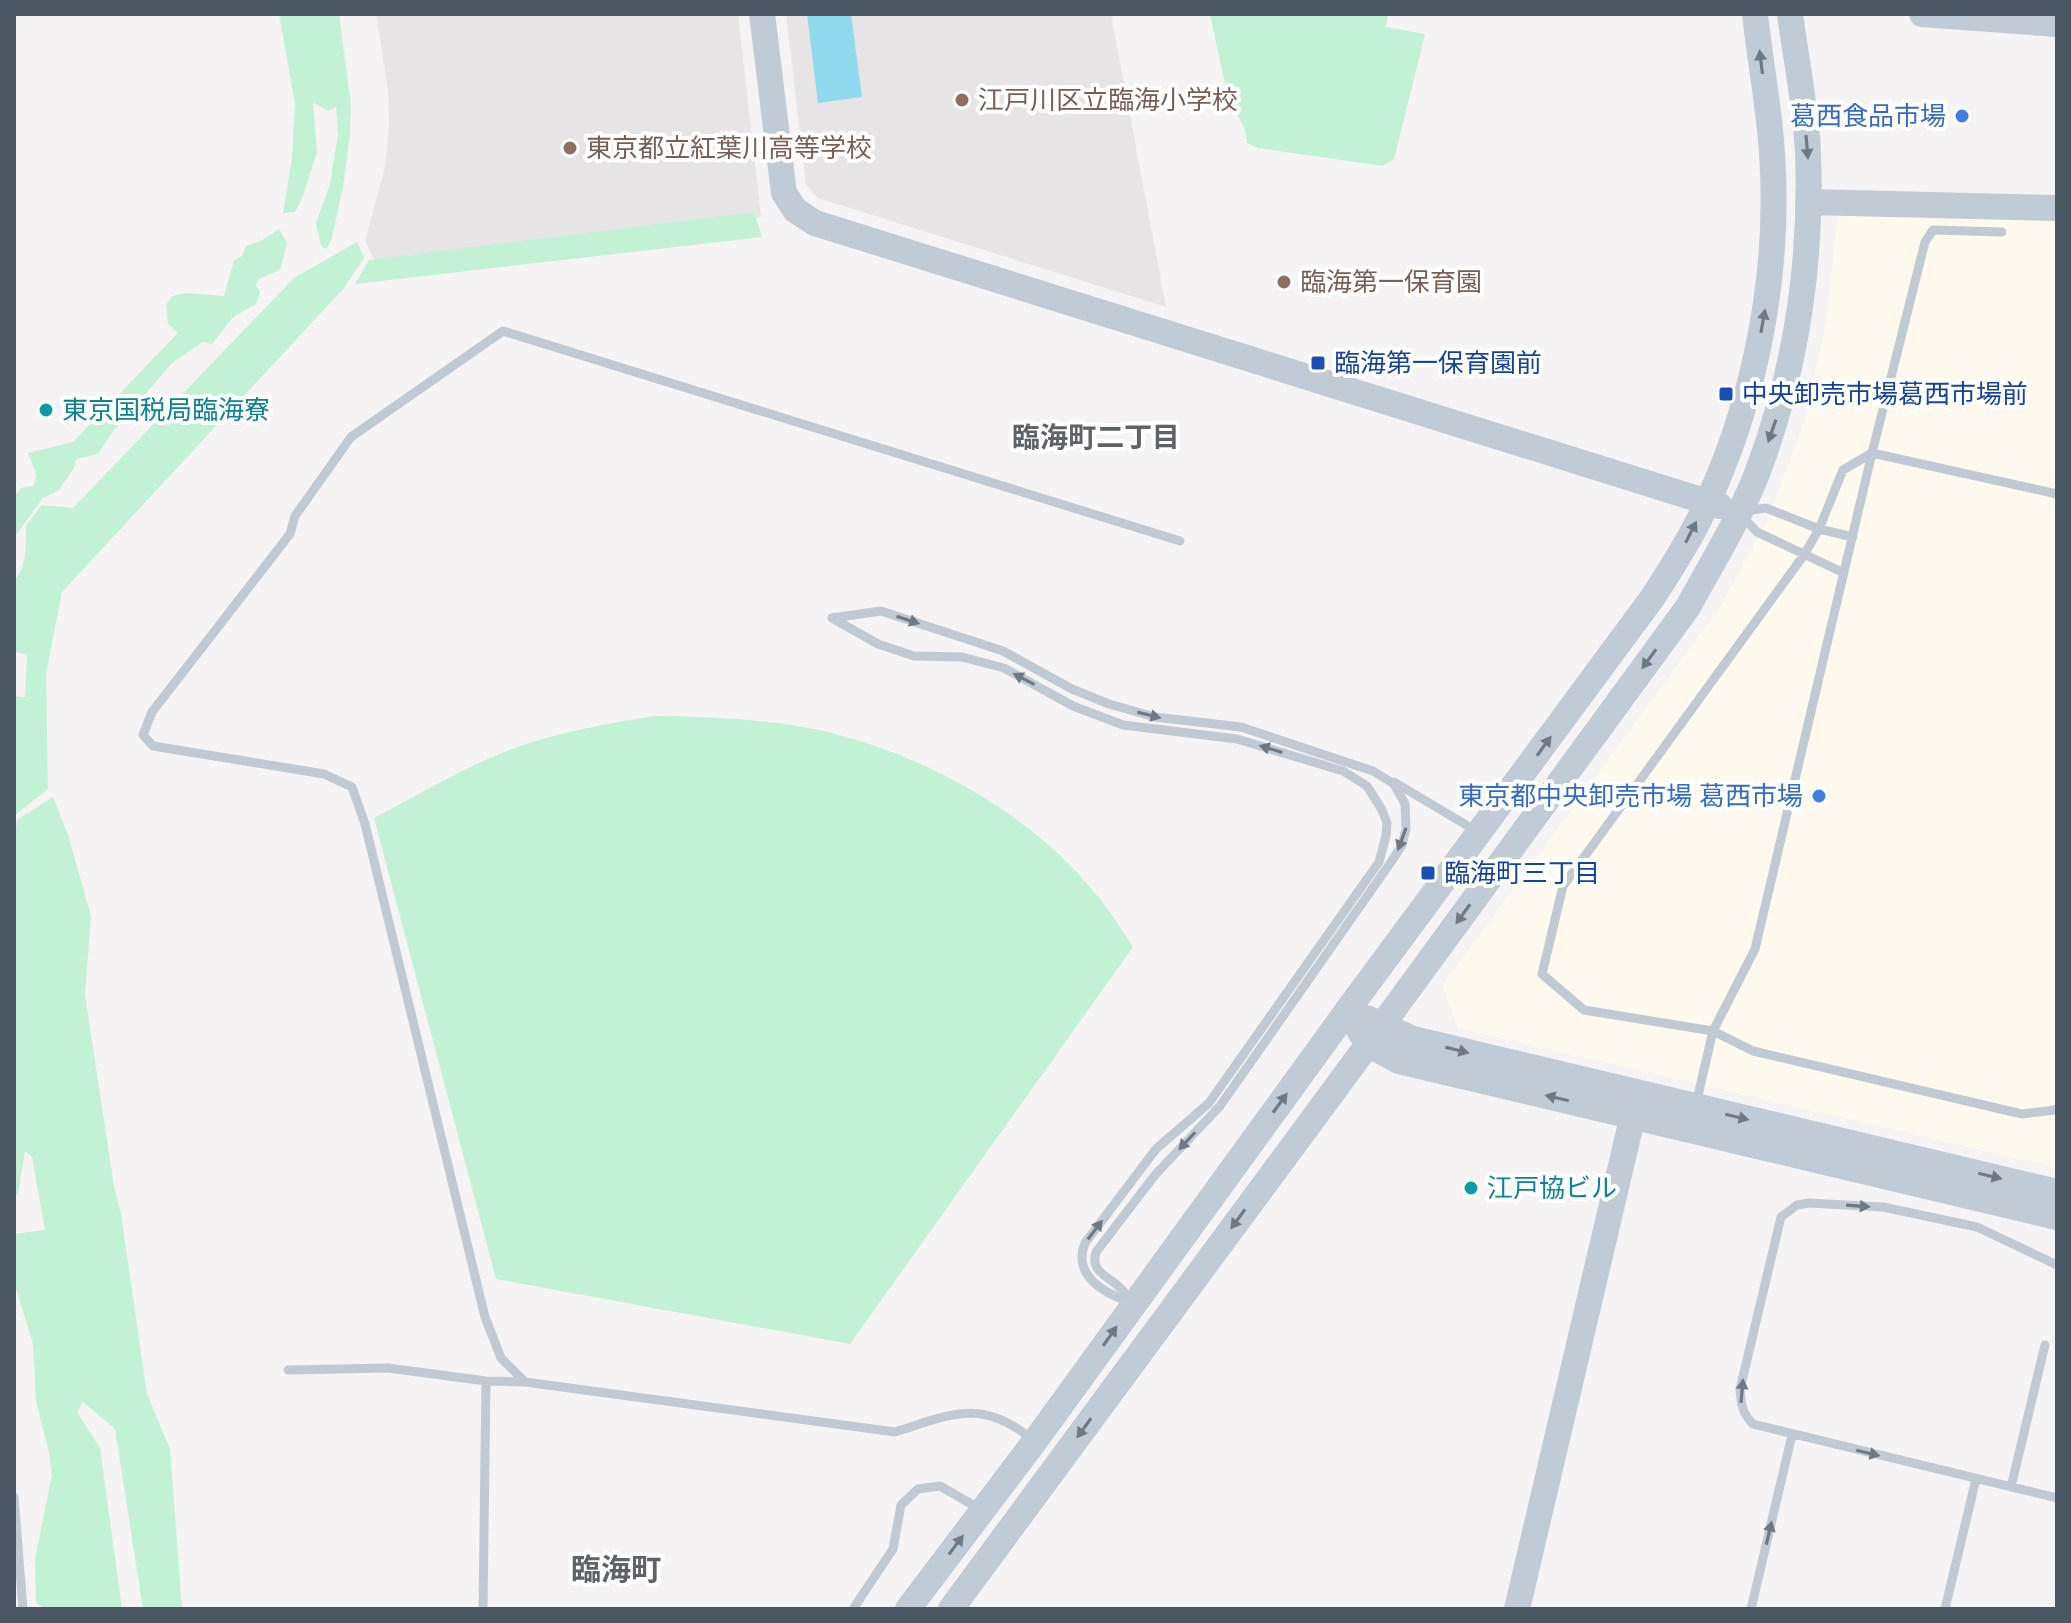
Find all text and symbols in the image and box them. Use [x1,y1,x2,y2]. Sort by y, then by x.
one-way arrow [1754,49,1767,74]
place label: 江戸川区立臨海小学校 [978,83,1238,117]
marker: 江戸川区立臨海小学校 [953,91,971,109]
place label: 葛西食品市場 [1790,99,1946,133]
marker: 葛西食品市場 [1953,107,1971,125]
place label: 東京都立紅葉川高等学校 [586,131,872,165]
one-way arrow [1800,135,1813,160]
marker: 東京都立紅葉川高等学校 [561,139,579,157]
place label: 臨海第一保育園 [1300,265,1482,299]
marker: 臨海第一保育園 [1275,273,1293,291]
one-way arrow [1757,308,1770,333]
place label: 臨海第一保育園前 [1334,346,1542,380]
marker: 臨海第一保育園前 [1309,354,1327,372]
place label: 中央卸売市場葛西市場前 [1742,377,2028,411]
marker: 中央卸売市場葛西市場前 [1717,385,1735,403]
place label: 東京国税局臨海寮 [62,393,270,427]
marker: 東京国税局臨海寮 [37,401,55,419]
district label: 臨海町二丁目 [1012,419,1180,455]
one-way arrow [1765,419,1777,443]
one-way arrow [1685,521,1698,544]
one-way arrow [896,615,920,627]
one-way arrow [1642,649,1658,669]
one-way arrow [1013,672,1036,685]
one-way arrow [1136,710,1161,722]
one-way arrow [1536,736,1552,757]
one-way arrow [1259,742,1283,755]
place label: 東京都中央卸売市場 葛西市場 [1458,779,1803,813]
marker: 東京都中央卸売市場 葛西市場 [1810,787,1828,805]
one-way arrow [1395,827,1407,851]
place label: 臨海町三丁目 [1444,856,1600,890]
marker: 臨海町三丁目 [1419,864,1437,882]
one-way arrow [1456,904,1471,925]
one-way arrow [1444,1044,1469,1056]
one-way arrow [1544,1091,1569,1104]
one-way arrow [1272,1093,1287,1114]
one-way arrow [1724,1111,1749,1124]
one-way arrow [1178,1131,1196,1150]
one-way arrow [1977,1170,2002,1183]
place label: 江戸協ビル [1487,1171,1617,1205]
marker: 江戸協ビル [1462,1179,1480,1197]
one-way arrow [1846,1200,1871,1213]
one-way arrow [1231,1209,1247,1229]
one-way arrow [1087,1219,1103,1240]
one-way arrow [1102,1325,1117,1346]
one-way arrow [1736,1378,1749,1403]
one-way arrow [1077,1418,1092,1439]
one-way arrow [1856,1447,1881,1460]
one-way arrow [1763,1520,1775,1545]
one-way arrow [948,1535,964,1555]
district label: 臨海町 [571,1550,661,1589]

